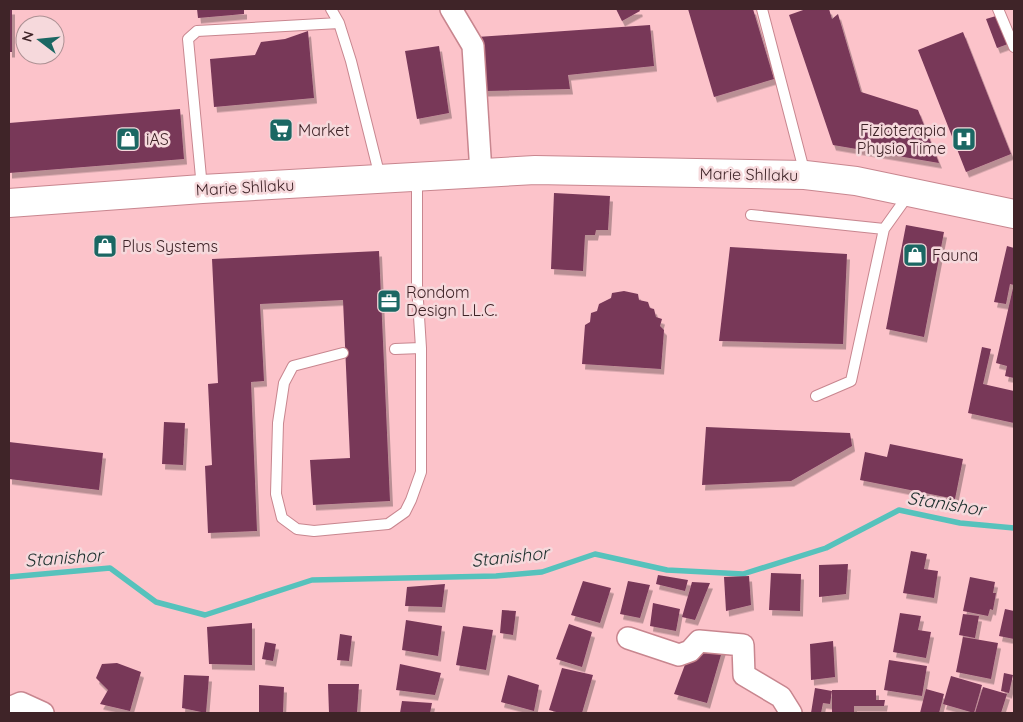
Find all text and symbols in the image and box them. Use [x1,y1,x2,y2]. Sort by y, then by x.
north arrow [15,15,65,65]
text: N [17,29,38,44]
supermarket icon: Market [268,117,294,143]
place label: Market [298,120,350,140]
place label: Fizioterapia Physio Time [857,120,946,158]
shop icon: iAS [115,126,141,152]
hospital icon: Fizioterapia Physio Time [951,126,977,152]
place label: iAS [146,129,169,149]
street label: Marie Shllaku [700,163,798,185]
street label: Marie Shllaku [195,174,295,200]
shop icon: Plus Systems [92,233,118,259]
place label: Plus Systems [122,236,218,256]
shop icon: Fauna [902,242,928,268]
place label: Fauna [932,245,978,265]
place label: Rondom Design L.L.C. [406,282,497,320]
office icon: Rondom Design L.L.C. [376,288,402,314]
water label: Stanishor [906,486,988,521]
water label: Stanishor [470,541,552,572]
water label: Stanishor [24,543,106,572]

